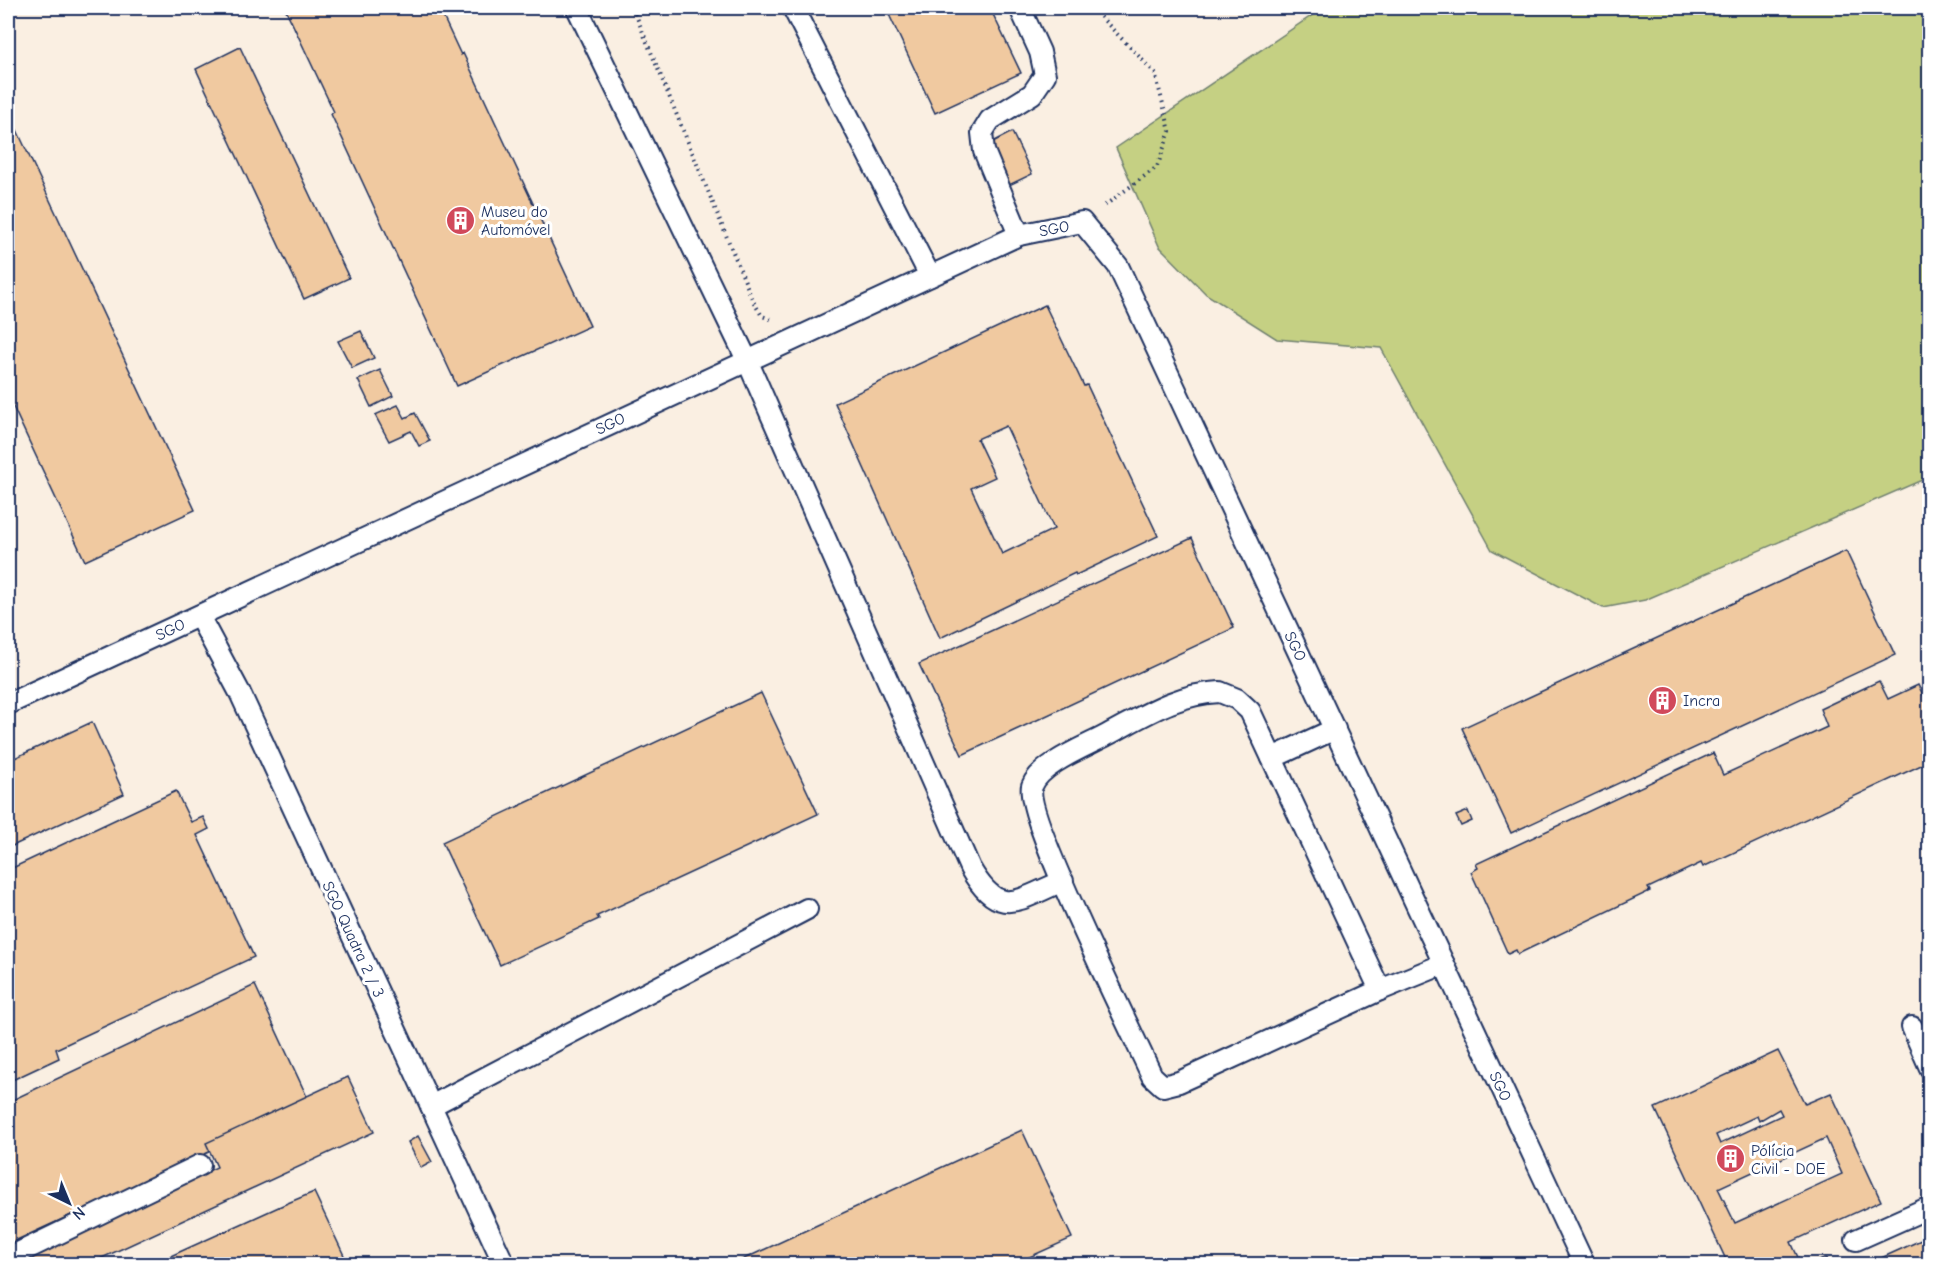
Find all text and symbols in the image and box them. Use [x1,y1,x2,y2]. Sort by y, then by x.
place label: Museu do Automóvel [481,203,550,239]
building icon: Museu do Automóvel [444,204,476,236]
street label: SGO [1037,217,1071,241]
street label: SGO [593,409,628,439]
street label: SGO [153,615,188,645]
street label: SGO [1280,629,1310,664]
building icon: Incra [1646,684,1678,716]
place label: Incra [1683,692,1720,710]
street label: SGO Quadra 2 / 3 [318,879,388,1000]
street label: SGO [1485,1069,1515,1104]
place label: Pólícia Civil - DOE [1751,1142,1826,1178]
building icon: Pólícia Civil - DOE [1714,1143,1746,1175]
north arrow [39,1173,99,1233]
text: N [69,1203,89,1223]

